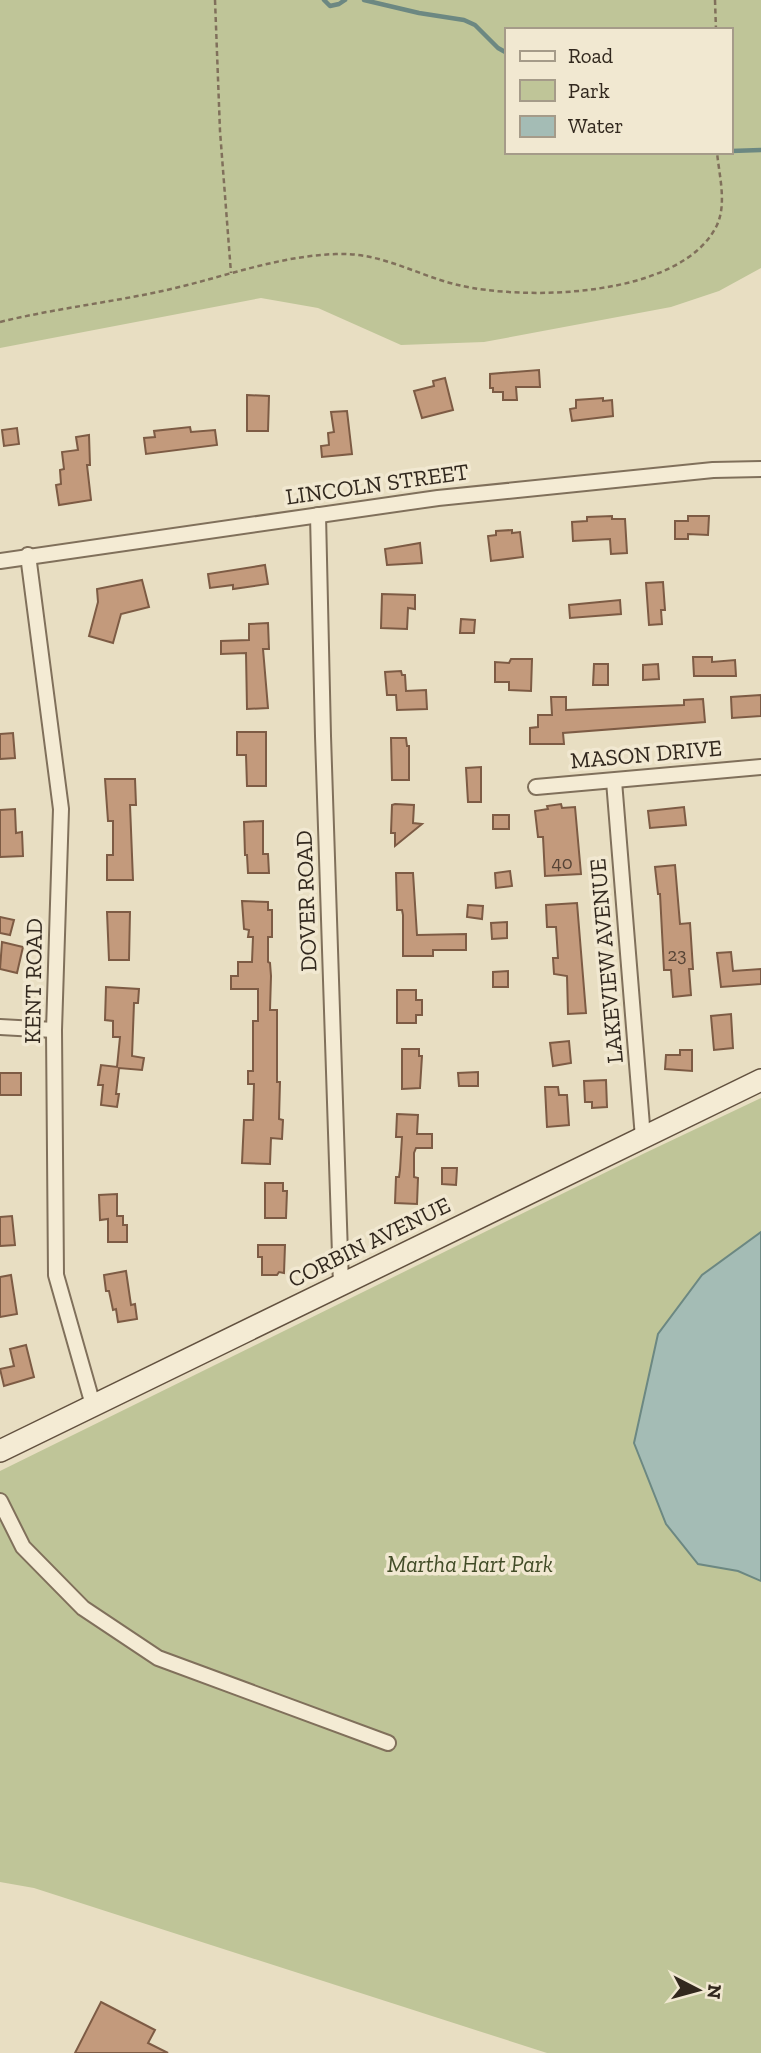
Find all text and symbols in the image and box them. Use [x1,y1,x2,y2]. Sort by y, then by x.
legend [505,28,733,154]
text: Road [568,43,614,68]
text: Park [568,78,610,103]
text: Water [568,113,623,138]
street label: LINCOLN STREET [284,457,470,511]
street label: MASON DRIVE [569,733,723,775]
street label: DOVER ROAD [290,830,322,972]
house number: 40 [551,851,573,874]
street label: LAKEVIEW AVENUE [583,857,629,1065]
street label: KENT ROAD [18,918,48,1044]
house number: 23 [667,943,687,966]
street label: CORBIN AVENUE [283,1191,455,1293]
park label: Martha Hart Park [387,1550,553,1578]
north arrow [663,1955,733,2025]
text: N [702,1983,727,2000]

